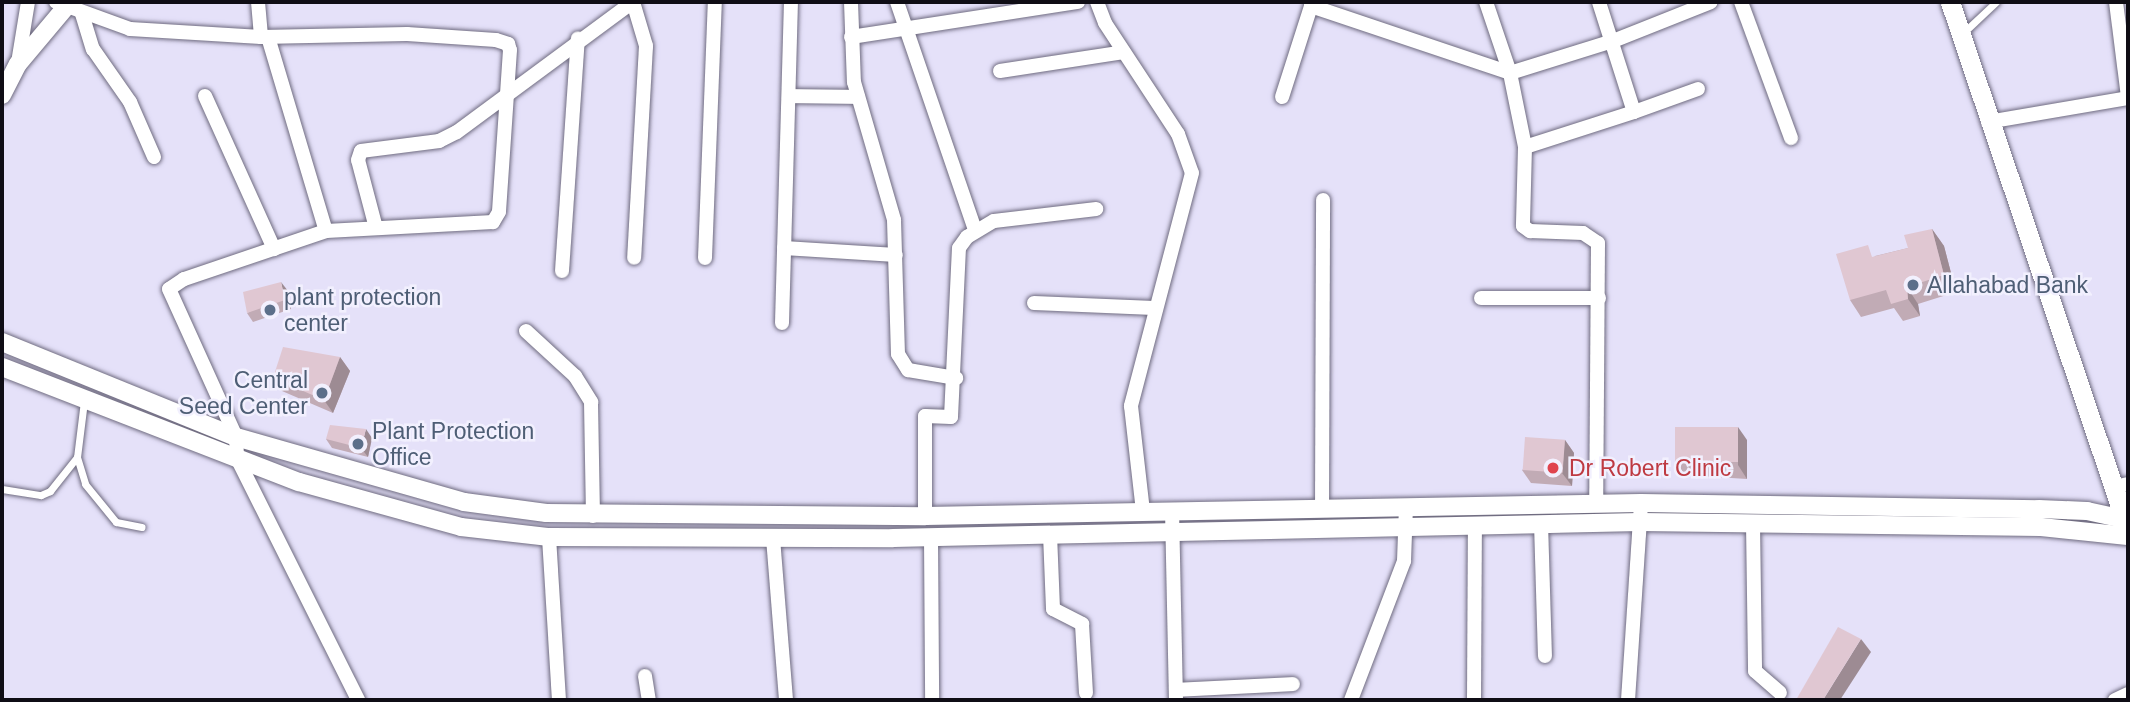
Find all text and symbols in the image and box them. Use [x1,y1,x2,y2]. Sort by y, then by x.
place label: Allahabad Bank [1927,271,2088,299]
marker: Allahabad Bank [1905,277,1921,293]
place label: plant protection center [284,283,441,337]
marker: plant protection center [262,302,278,318]
place label: Central Seed Center [179,366,308,420]
marker: Central Seed Center [314,385,330,401]
place label: Plant Protection Office [372,417,534,471]
marker: Plant Protection Office [350,436,366,452]
place label: Dr Robert Clinic [1569,454,1731,482]
marker: Dr Robert Clinic [1543,458,1563,478]

